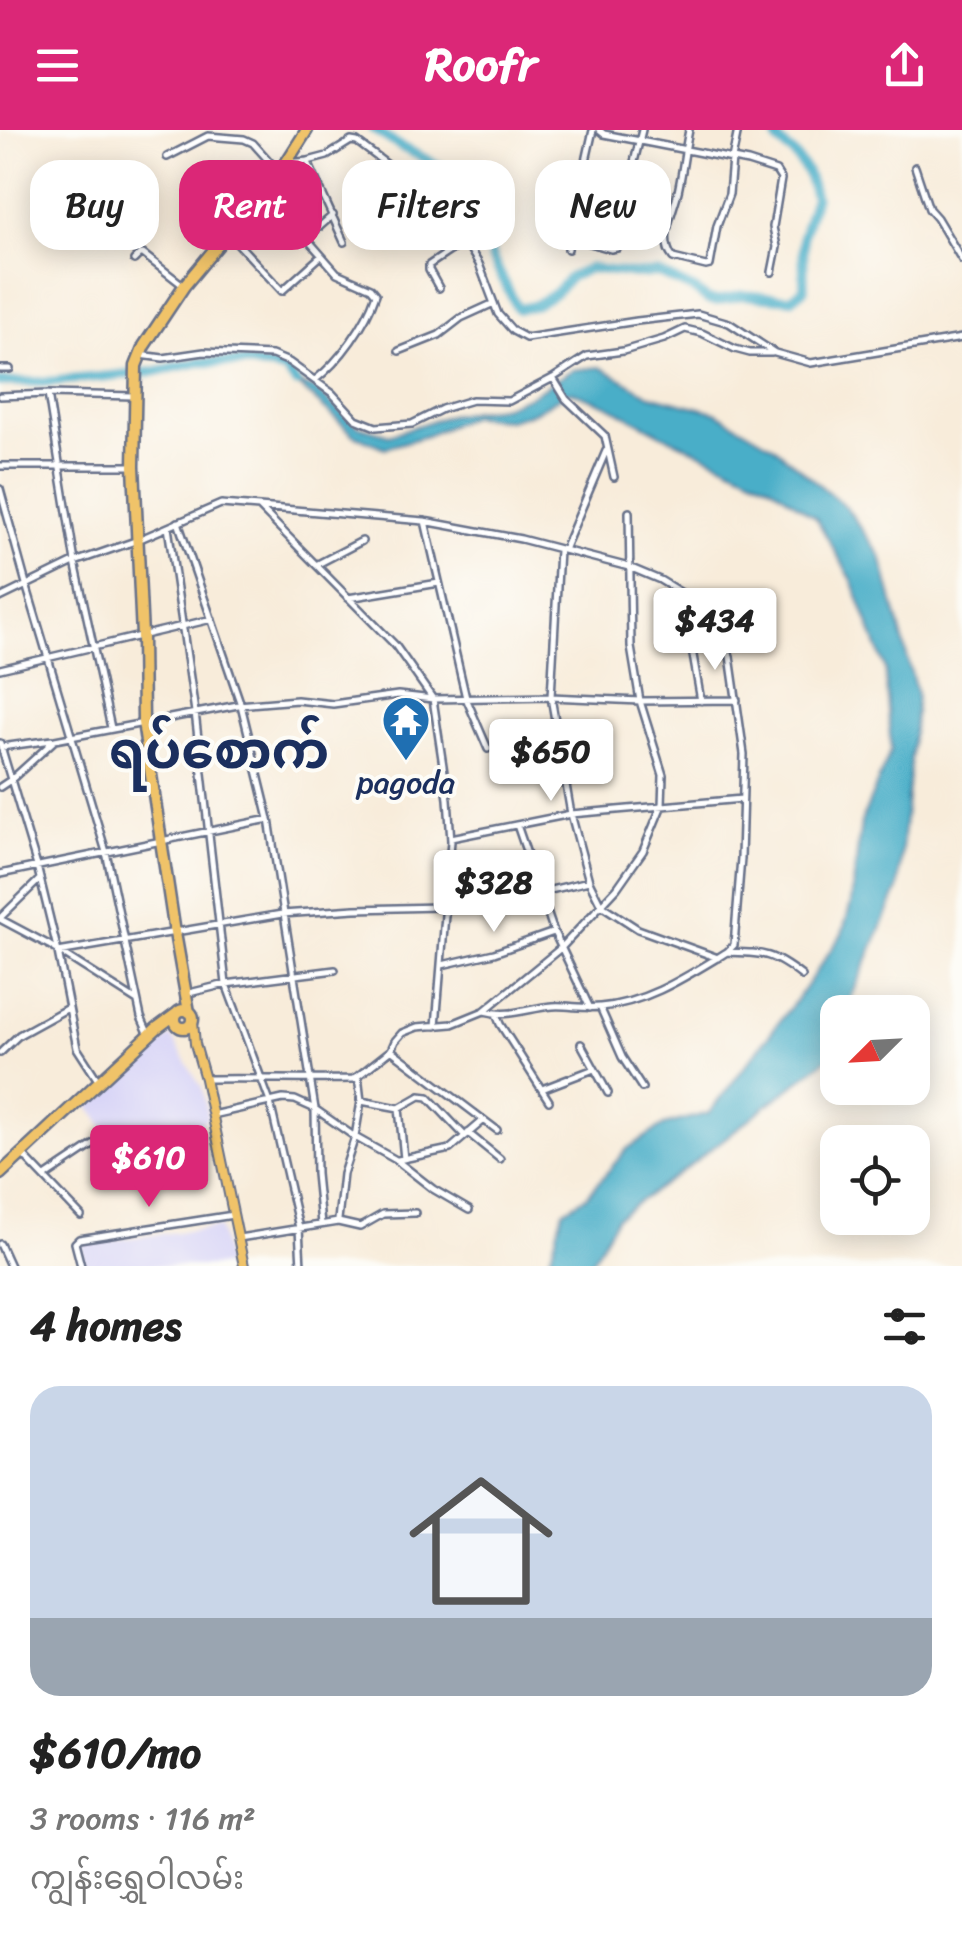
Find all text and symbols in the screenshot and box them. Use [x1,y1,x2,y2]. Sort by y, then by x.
text: Roofr [425,25,537,105]
icon: menu [30,38,85,93]
icon: share [877,38,932,93]
chip: Buy [30,160,159,250]
chip: Rent [179,160,322,250]
chip: Filters [342,160,515,250]
chip: New [535,160,671,250]
pin: $434 [656,588,774,673]
text: $434 [675,592,755,649]
temple icon: pagoda [380,694,432,762]
district label: ရပ်စောက် [109,705,329,797]
pin: $650 [492,719,610,804]
text: $650 [511,723,591,780]
place label: pagoda [355,754,455,811]
pin: $328 [435,850,553,935]
text: $328 [456,854,532,911]
north arrow [820,995,930,1105]
map controls [820,995,930,1235]
pin: $610 [90,1125,208,1210]
button: locate [820,1125,930,1235]
text: $610 [112,1129,186,1186]
text: 4 homes [30,1289,182,1363]
icon: filters [877,1299,932,1354]
icon: home [391,1451,571,1631]
text: $610/mo [30,1716,201,1790]
text: 3 rooms · 116 m² [30,1790,256,1847]
text: ကျွန်းရွှေဝါလမ်း [30,1850,244,1907]

